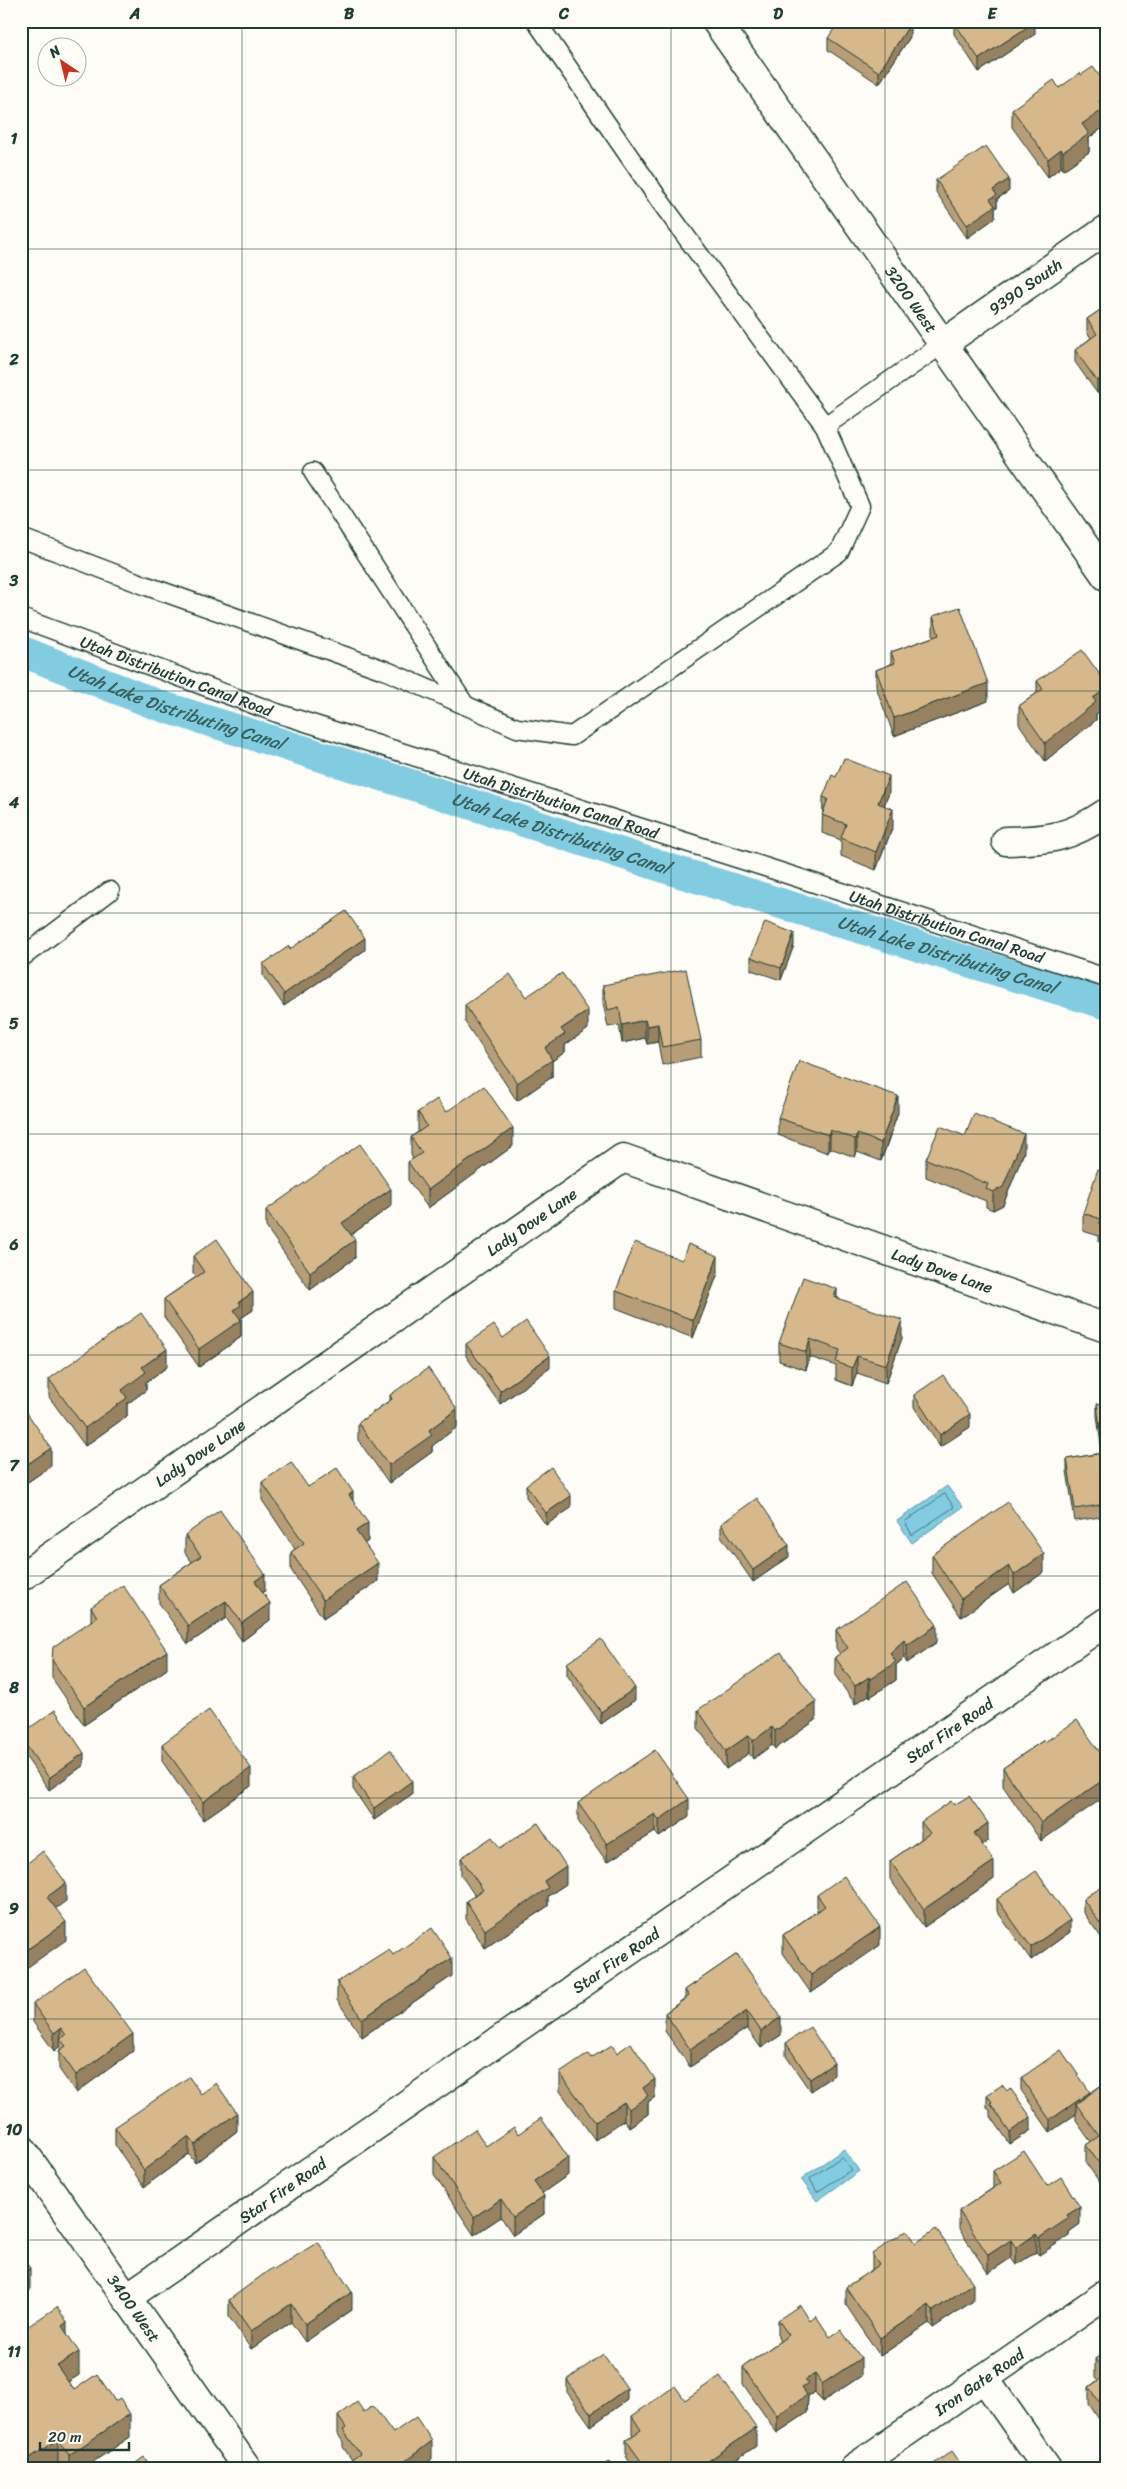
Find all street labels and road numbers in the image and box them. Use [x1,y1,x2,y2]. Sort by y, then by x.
street label: 9390 South [982,251,1069,323]
street label: 3200 West [877,259,945,339]
street label: Utah Distribution Canal Road [76,627,278,726]
street label: Utah Distribution Canal Road [460,759,664,848]
street label: Utah Distribution Canal Road [845,881,1049,972]
street label: Lady Dove Lane [480,1180,583,1264]
street label: Lady Dove Lane [887,1240,997,1302]
street label: Lady Dove Lane [149,1411,252,1495]
street label: Star Fire Road [899,1689,1001,1771]
street label: Star Fire Road [566,1919,667,2001]
street label: Star Fire Road [233,2149,334,2231]
street label: 3400 West [99,2268,168,2349]
street label: Iron Gate Road [927,2340,1032,2424]

